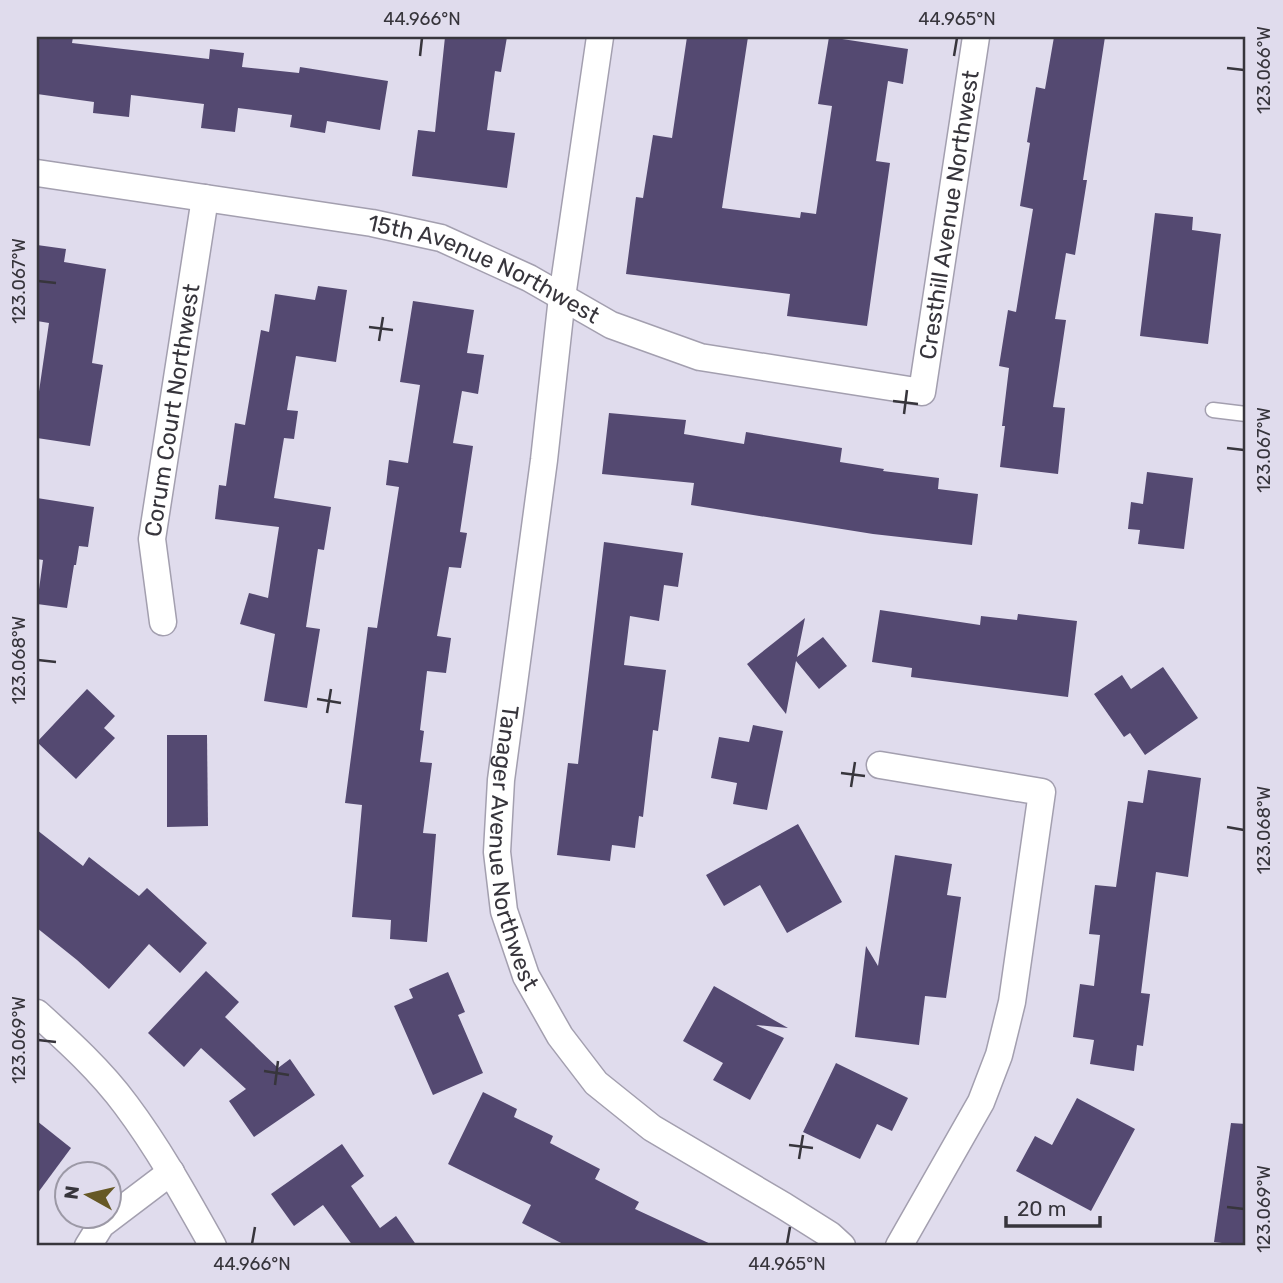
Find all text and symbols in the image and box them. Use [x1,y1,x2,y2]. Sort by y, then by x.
text: 44.966°N [383,8,461,30]
text: 44.965°N [918,8,996,30]
text: 123.066°W [1253,26,1275,114]
street label: Cresthill Avenue Northwest [913,68,985,361]
street label: 15th Avenue Northwest [365,208,605,330]
text: 123.067°W [8,238,30,324]
street label: Corum Court Northwest [139,282,205,539]
text: 123.067°W [1253,407,1275,493]
text: 123.068°W [8,616,30,704]
street label: Tanager Avenue Northwest [483,704,545,995]
text: 123.068°W [1253,786,1275,874]
text: 123.069°W [8,996,30,1084]
north arrow [52,1160,122,1230]
text: 123.069°W [1253,1165,1275,1253]
text: N [59,1184,84,1201]
scale bar [1006,1185,1101,1229]
text: 20 m [1017,1196,1066,1221]
text: 44.966°N [213,1253,291,1275]
text: 44.965°N [748,1253,826,1275]

